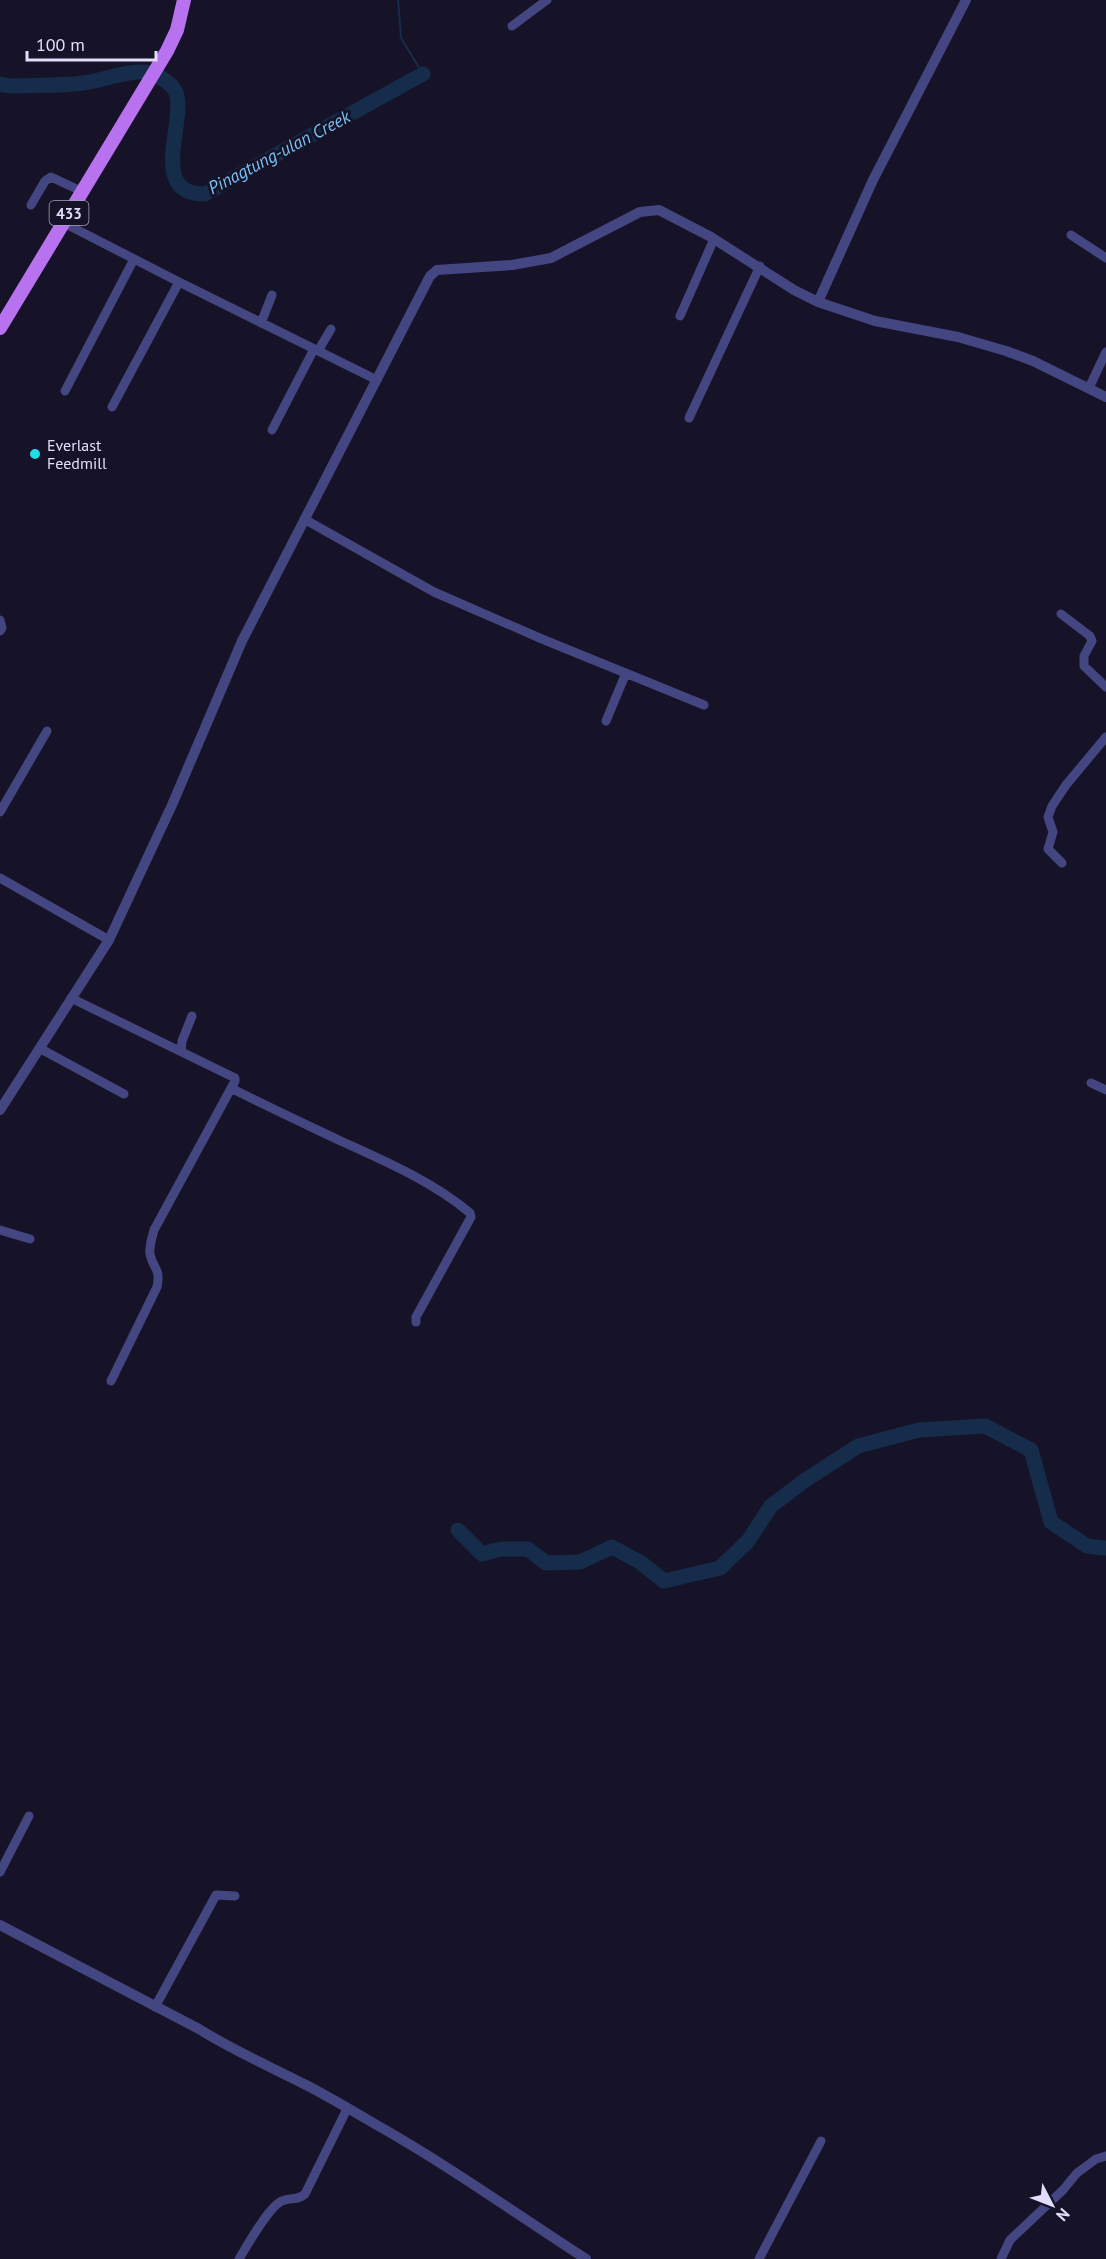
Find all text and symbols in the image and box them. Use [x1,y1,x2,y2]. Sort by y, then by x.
scale bar [27,24,156,62]
text: 100 m [36,33,85,56]
water label: Pinagtung-ulan Creek [204,104,355,199]
road number: 433 [50,201,88,225]
place label: Everlast Feedmill [47,435,107,473]
marker: Everlast Feedmill [28,447,42,461]
north arrow [1022,2175,1082,2235]
text: N [1052,2204,1074,2226]

